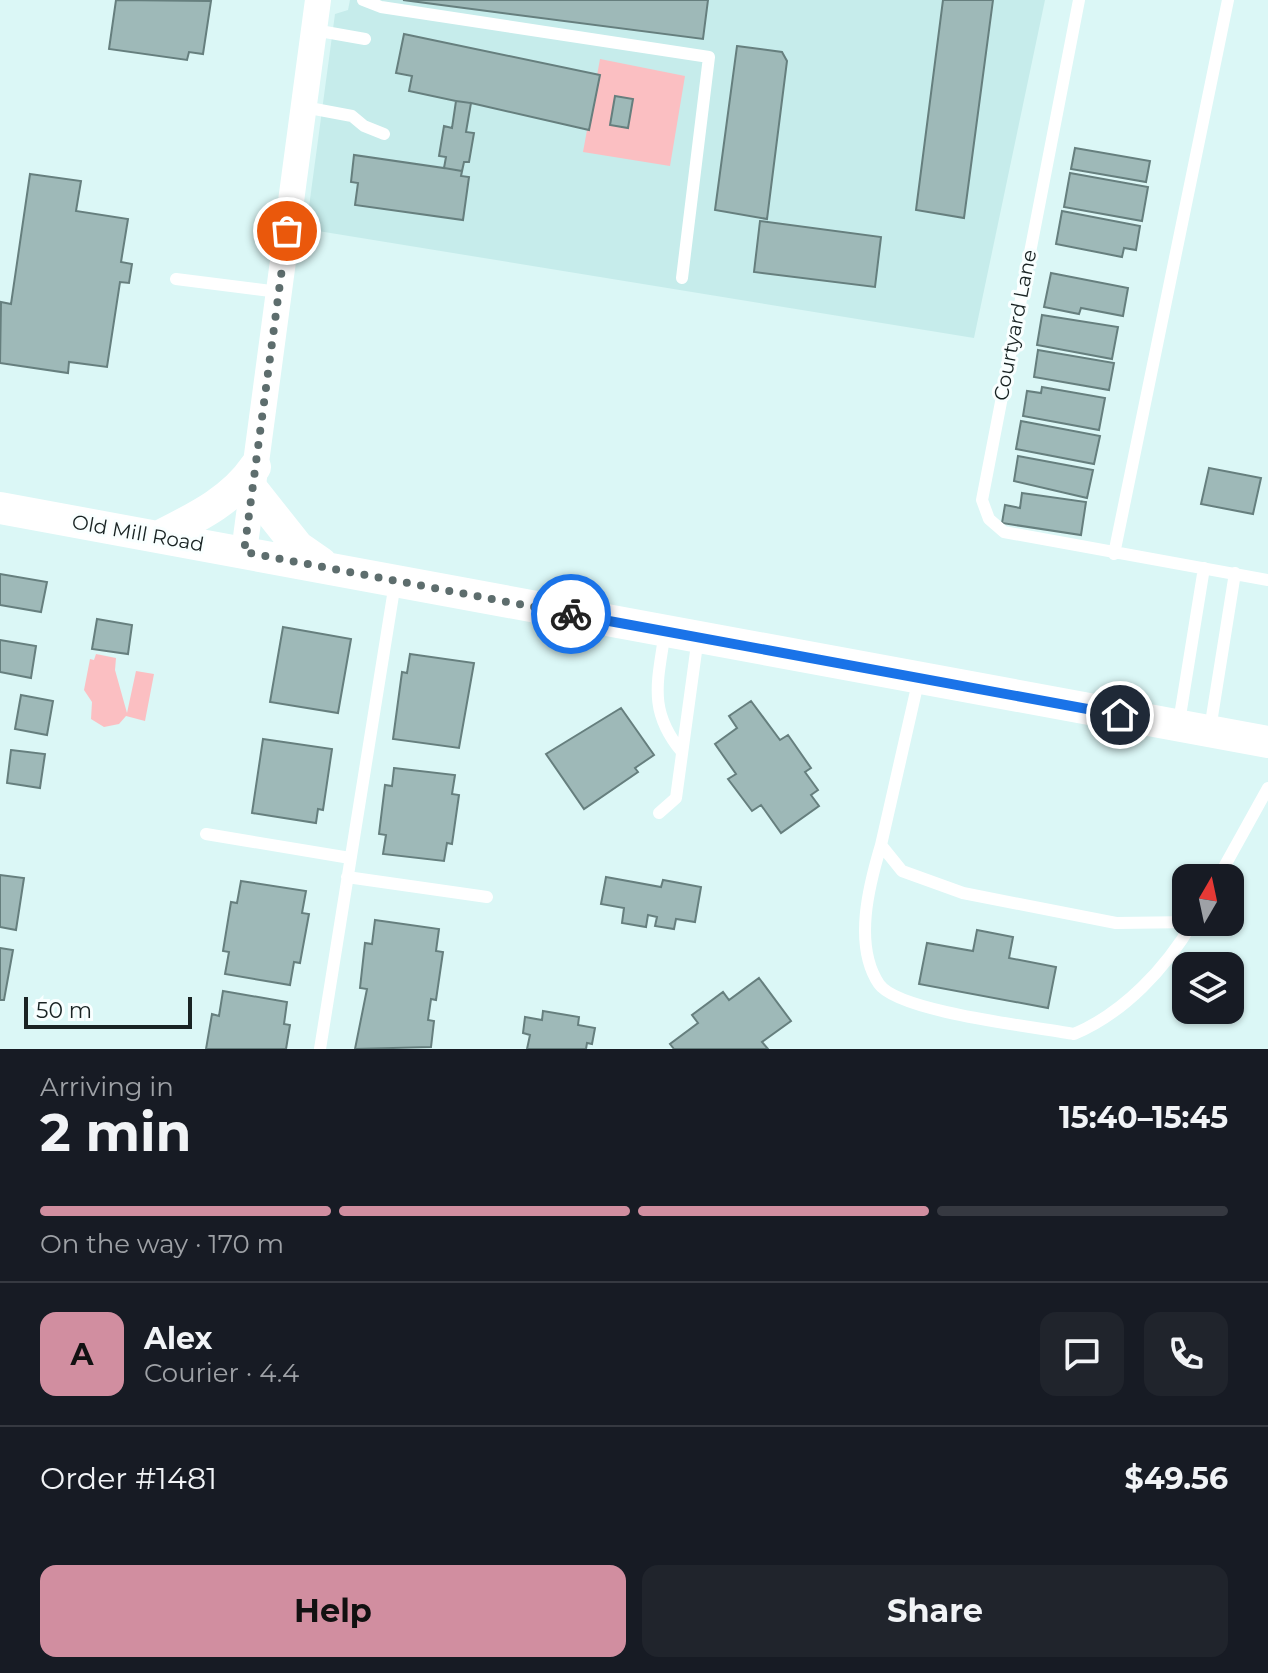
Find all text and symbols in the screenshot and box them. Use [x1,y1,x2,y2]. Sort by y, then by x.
pin [253,197,321,265]
icon: bag [265,209,309,253]
street label: Courtyard Lane [989,247,1041,403]
street label: Old Mill Road [70,510,206,556]
courier [531,574,611,654]
icon: bike [549,592,593,636]
pin [1086,681,1154,749]
icon: home [1098,693,1142,737]
north arrow [1172,864,1244,936]
map controls [1172,864,1244,1024]
button: layers [1172,952,1244,1024]
scale bar [24,993,192,1029]
text: 50 m [36,997,92,1024]
text: Arriving in [40,1071,174,1103]
text: 15:40–15:45 [1059,1099,1228,1136]
text: 2 min [40,1101,192,1164]
text: On the way · 170 m [40,1228,284,1260]
button: chat [1040,1312,1124,1396]
button: phone [1144,1312,1228,1396]
text: Alex [144,1320,212,1357]
text: A [71,1336,93,1373]
text: Courier · 4.4 [144,1357,299,1389]
text: Order #1481 [40,1460,217,1497]
text: $49.56 [1124,1460,1228,1497]
button: Help [40,1565,626,1657]
button: Share [642,1565,1228,1657]

